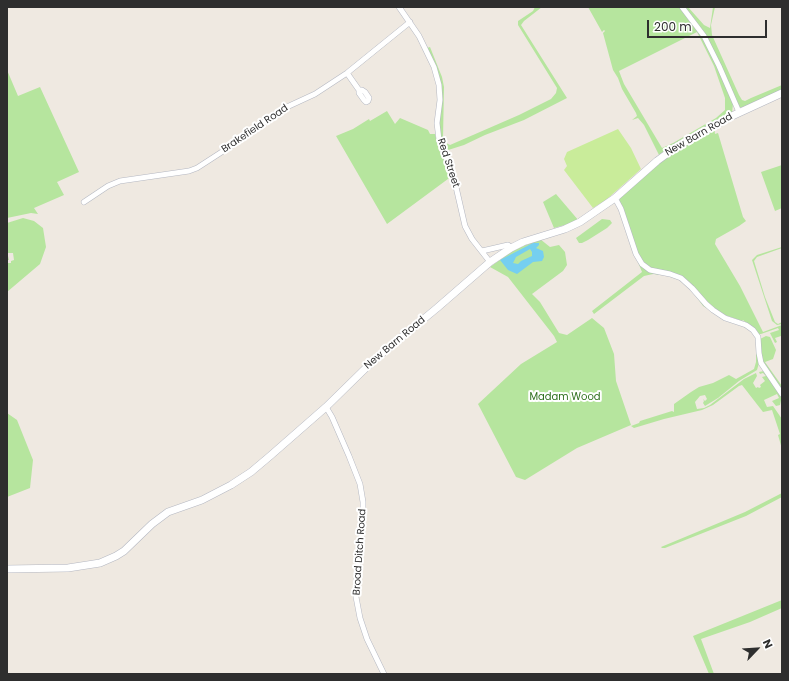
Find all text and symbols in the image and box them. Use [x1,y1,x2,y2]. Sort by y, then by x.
scale bar [649,12,769,38]
text: 200 m [654,18,692,35]
street label: Brakefield Road [219,102,291,156]
street label: New Barn Road [663,111,735,159]
street label: Red Street [434,137,462,189]
street label: New Barn Road [362,314,428,372]
park label: Madam Wood [529,391,601,403]
street label: Broad Ditch Road [351,508,369,596]
north arrow [737,629,777,669]
text: N [759,637,777,651]

